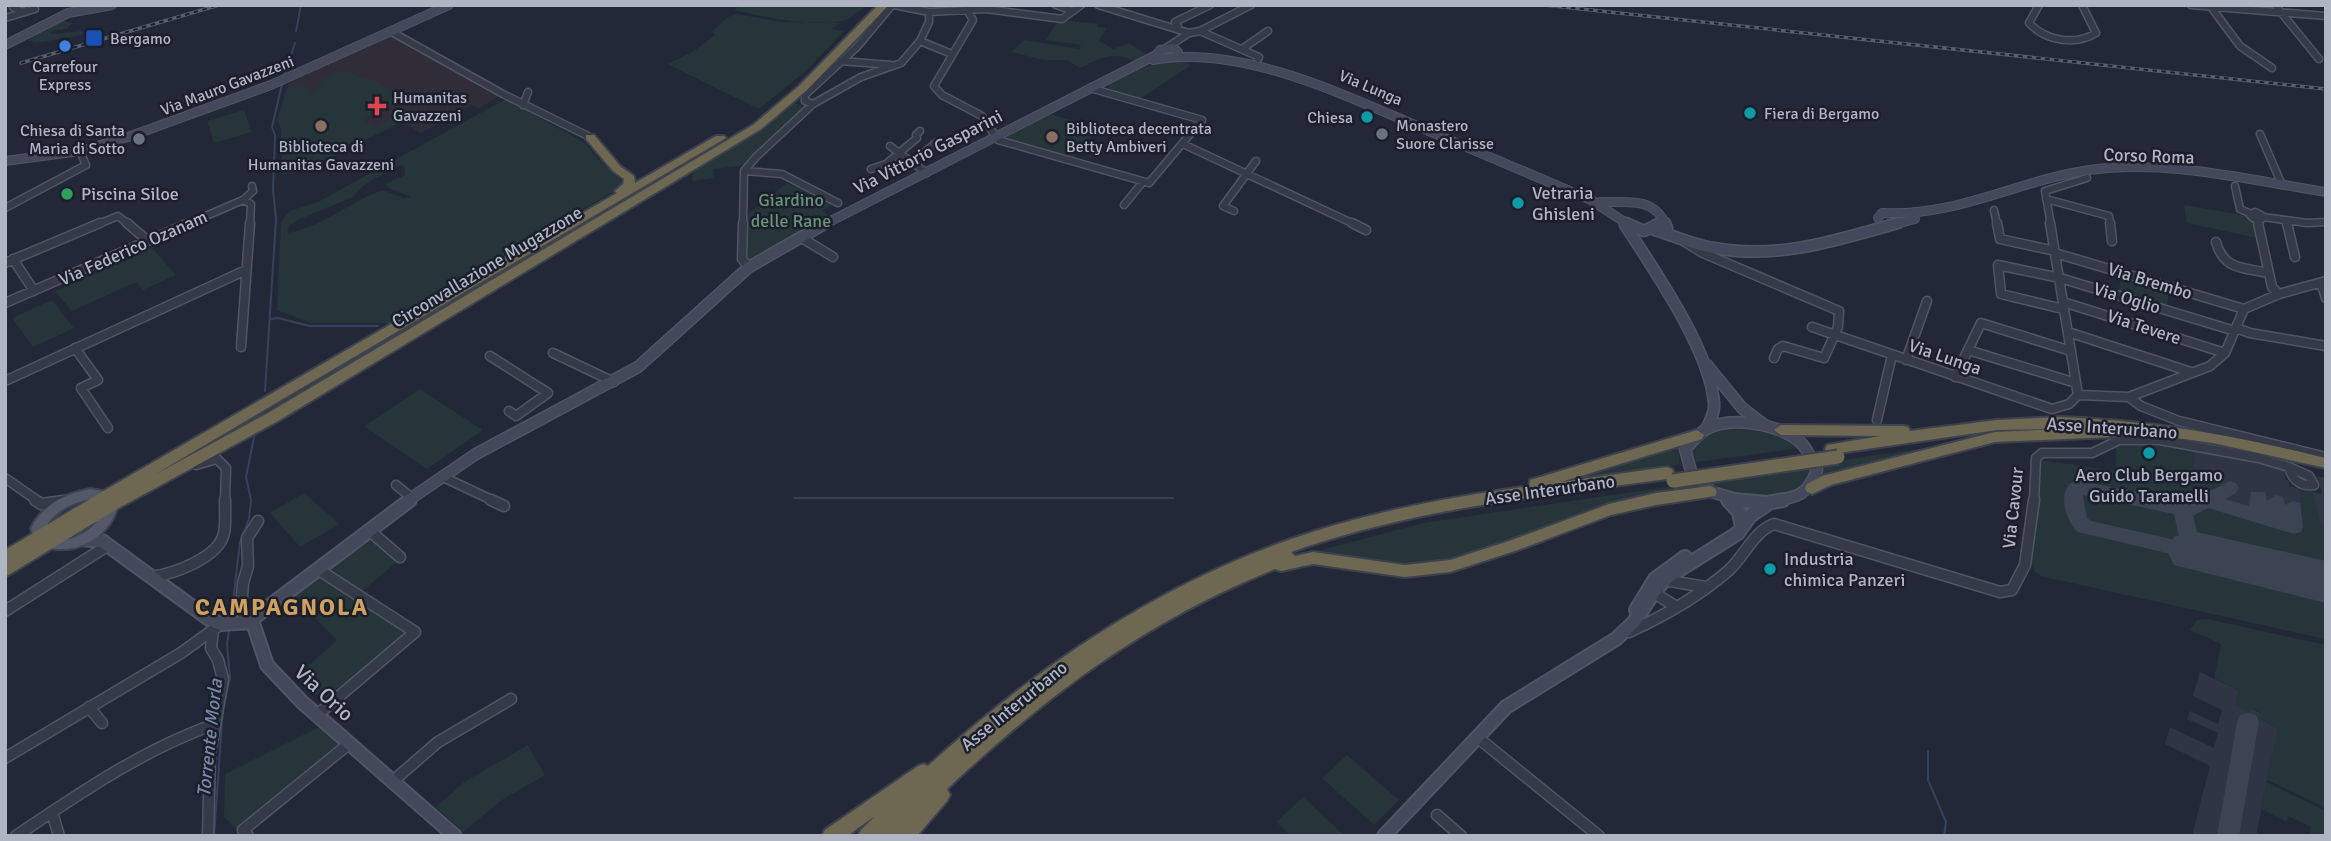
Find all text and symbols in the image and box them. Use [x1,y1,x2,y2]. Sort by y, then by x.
marker: Bergamo [84,28,104,48]
place label: Bergamo [110,29,171,49]
marker: Carrefour Express [57,38,73,54]
street label: Via Mauro Gavazzeni [158,51,297,121]
place label: Carrefour Express [32,57,98,95]
street label: Via Lunga [1336,66,1405,110]
place label: Humanitas Gavazzeni [393,88,467,126]
marker: Humanitas Gavazzeni [367,96,387,116]
place label: Fiera di Bergamo [1764,104,1879,124]
street label: Via Vittorio Gasparini [850,105,1006,199]
marker: Fiera di Bergamo [1742,105,1758,121]
place label: Chiesa [1307,108,1353,128]
marker: Chiesa [1359,109,1375,125]
place label: Monastero Suore Clarisse [1396,116,1494,154]
marker: Biblioteca di Humanitas Gavazzeni [313,118,329,134]
place label: Biblioteca decentrata Betty Ambiveri [1066,119,1212,157]
place label: Chiesa di Santa Maria di Sotto [20,121,125,159]
marker: Monastero Suore Clarisse [1374,126,1390,142]
marker: Biblioteca decentrata Betty Ambiveri [1044,129,1060,145]
marker: Chiesa di Santa Maria di Sotto [131,131,147,147]
place label: Biblioteca di Humanitas Gavazzeni [248,137,394,175]
street label: Corso Roma [2103,143,2195,169]
place label: Vetraria Ghisleni [1532,182,1595,225]
place label: Piscina Siloe [81,183,179,205]
marker: Piscina Siloe [59,186,75,202]
park label: Giardino delle Rane [751,189,831,232]
marker: Vetraria Ghisleni [1510,195,1526,211]
street label: Circonvallazione Mugazzone [388,201,586,333]
street label: Via Federico Ozanam [55,205,211,291]
street label: Via Brembo [2105,258,2195,304]
street label: Via Oglio [2091,277,2163,319]
street label: Via Tevere [2104,305,2184,349]
street label: Via Lunga [1906,334,1984,380]
street label: Asse Interurbano [2046,412,2178,444]
marker: Aero Club Bergamo Guido Taramelli [2141,445,2157,461]
place label: Aero Club Bergamo Guido Taramelli [2075,464,2223,507]
street label: Via Cavour [1998,466,2028,550]
street label: Asse Interurbano [1484,470,1616,510]
place label: Industria chimica Panzeri [1784,548,1905,591]
marker: Industria chimica Panzeri [1762,561,1778,577]
district label: CAMPAGNOLA [195,592,369,622]
street label: Asse Interurbano [956,656,1072,756]
street label: Via Orio [289,659,359,727]
water label: Torrente Morla [192,676,228,798]

